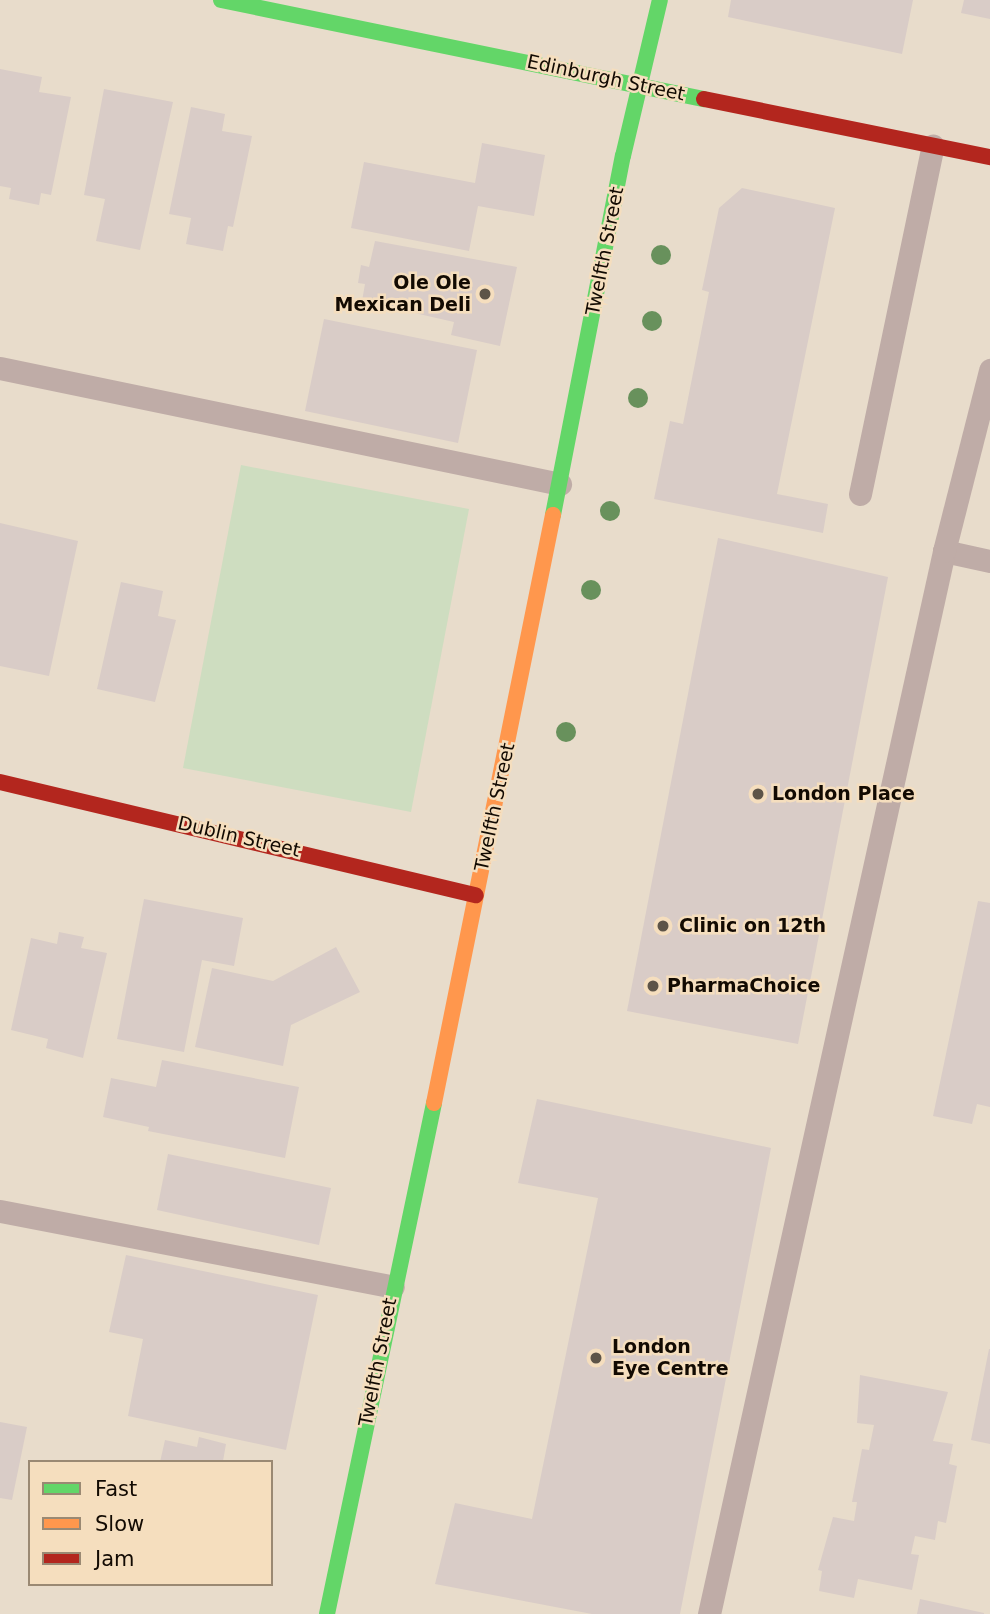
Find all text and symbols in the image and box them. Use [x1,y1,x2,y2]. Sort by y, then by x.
street label: Edinburgh Street [525,50,687,106]
street label: Twelfth Street [581,185,629,317]
place label: Ole Ole Mexican Deli [335,272,471,316]
marker: Ole Ole Mexican Deli [477,286,493,302]
street label: Twelfth Street [470,741,520,873]
place label: London Place [772,783,915,805]
marker: London Place [750,786,766,802]
street label: Dublin Street [175,812,303,862]
place label: Clinic on 12th [679,915,826,937]
marker: Clinic on 12th [653,916,673,936]
place label: PharmaChoice [667,975,820,997]
marker: PharmaChoice [645,978,661,994]
street label: Twelfth Street [354,1296,402,1428]
place label: London Eye Centre [612,1336,729,1380]
marker: London Eye Centre [586,1348,606,1368]
legend [28,1460,273,1586]
text: Fast [95,1477,137,1501]
text: Slow [95,1512,144,1536]
text: Jam [95,1547,135,1571]

